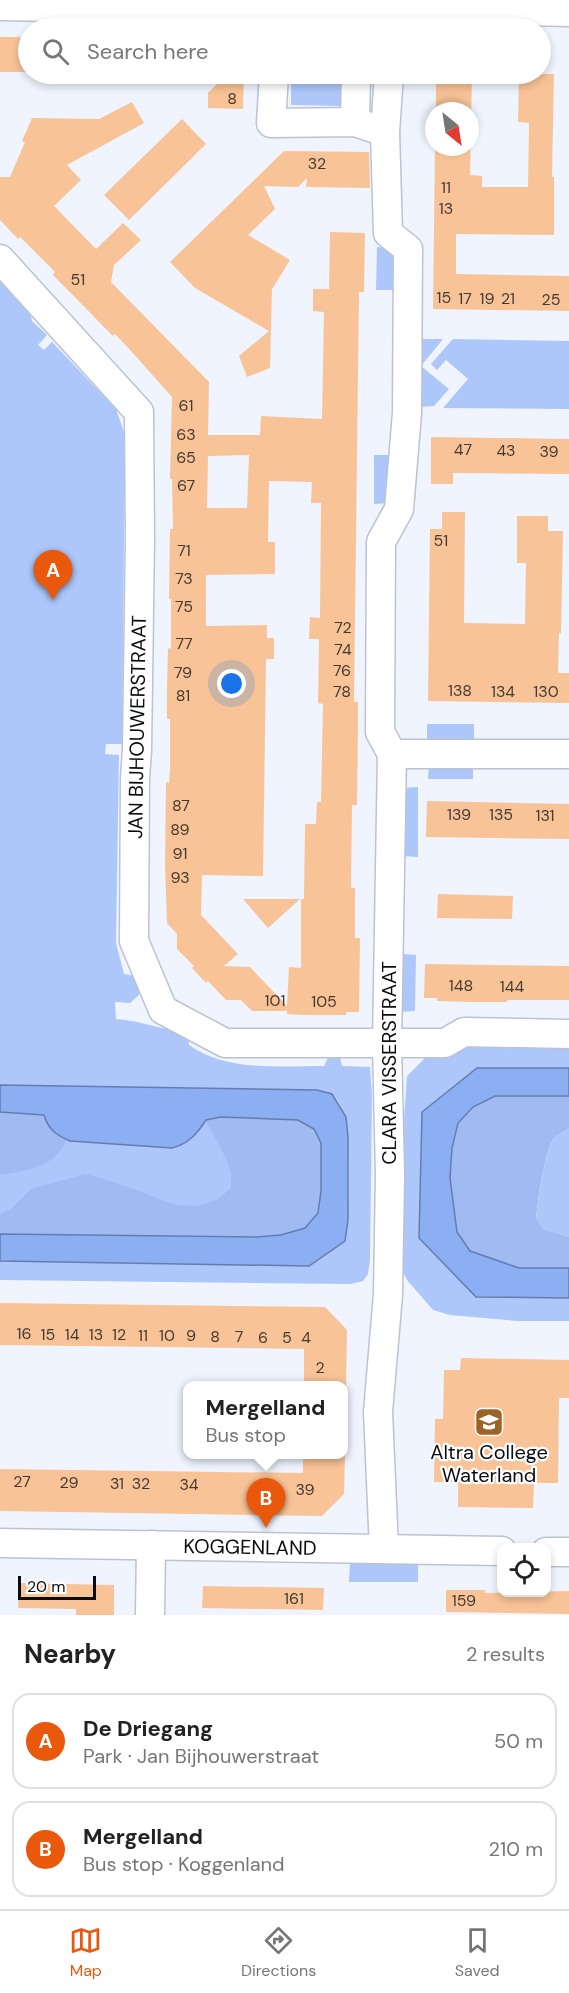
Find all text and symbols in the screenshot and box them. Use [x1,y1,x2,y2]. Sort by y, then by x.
search box [18,18,551,84]
icon: search [39,35,72,68]
text: Search here [87,37,208,66]
house number: 8 [227,88,237,109]
north arrow [425,102,479,156]
house number: 32 [308,153,326,174]
house number: 11 [441,177,451,198]
house number: 13 [439,198,453,219]
house number: 51 [71,269,85,290]
house number: 15 [437,287,451,308]
house number: 17 [458,288,472,309]
house number: 19 [479,288,495,309]
house number: 21 [501,288,515,309]
house number: 25 [542,289,560,310]
house number: 61 [178,395,194,416]
house number: 63 [176,424,196,445]
house number: 47 [454,439,472,460]
house number: 43 [496,440,516,461]
house number: 39 [539,441,559,462]
house number: 65 [176,447,196,468]
house number: 67 [177,475,195,496]
house number: 51 [434,530,448,551]
house number: 71 [177,540,191,561]
pin: A [34,550,72,600]
house number: 73 [175,568,193,589]
house number: 75 [175,596,193,617]
street label: JAN BIJHOUWERSTRAAT [122,615,152,839]
house number: 72 [334,617,352,638]
house number: 77 [175,633,193,654]
house number: 74 [334,639,352,660]
house number: 76 [333,660,351,681]
house number: 79 [174,662,192,683]
your location [217,669,246,698]
house number: 138 [448,680,472,701]
house number: 78 [333,681,351,702]
house number: 134 [491,681,515,702]
house number: 130 [533,681,559,702]
house number: 81 [176,685,190,706]
house number: 87 [172,795,190,816]
house number: 139 [447,804,471,825]
house number: 135 [489,804,513,825]
house number: 131 [535,805,555,826]
house number: 89 [170,819,190,840]
house number: 91 [173,843,187,864]
house number: 93 [170,867,190,888]
street label: CLARA VISSERSTRAAT [376,961,402,1165]
house number: 148 [449,975,473,996]
house number: 144 [500,976,524,997]
house number: 101 [265,990,285,1011]
house number: 105 [311,991,337,1012]
house number: 16 [16,1323,32,1344]
house number: 15 [41,1324,55,1345]
house number: 14 [65,1324,80,1345]
house number: 13 [89,1324,103,1345]
house number: 12 [112,1324,126,1345]
house number: 11 [138,1325,148,1346]
house number: 10 [159,1325,175,1346]
house number: 9 [186,1325,196,1346]
house number: 8 [210,1326,220,1347]
house number: 7 [235,1326,243,1347]
house number: 6 [258,1327,268,1348]
house number: 5 [282,1327,292,1348]
house number: 4 [301,1327,311,1348]
house number: 2 [315,1357,325,1378]
popup [183,1381,348,1459]
text: Mergelland [205,1393,326,1422]
school or university icon: Altra College Waterland [473,1406,505,1438]
text: Bus stop [205,1422,286,1448]
place label: Altra College Waterland [430,1439,548,1488]
house number: 27 [13,1471,31,1492]
house number: 29 [59,1472,79,1493]
house number: 31 [110,1473,124,1494]
house number: 32 [132,1473,150,1494]
house number: 34 [179,1474,199,1495]
pin: B [246,1478,286,1528]
house number: 39 [295,1479,315,1500]
street label: KOGGENLAND [183,1533,317,1561]
map controls [497,1543,551,1597]
button: locate [497,1543,551,1597]
scale bar [18,1573,96,1600]
text: 20 m [27,1576,66,1597]
house number: 161 [284,1588,304,1609]
house number: 159 [452,1590,476,1611]
text: Nearby [24,1637,116,1671]
text: 2 results [466,1641,545,1667]
text: De Driegang [83,1714,213,1743]
text: A [38,1728,53,1754]
text: 50 m [494,1728,543,1754]
text: Park · Jan Bijhouwerstraat [83,1743,319,1769]
text: Mergelland [83,1822,203,1851]
text: B [39,1836,52,1862]
text: 210 m [488,1836,543,1862]
text: Bus stop · Koggenland [83,1851,285,1877]
tab: Map [69,1924,102,1981]
tab: Directions [241,1924,316,1981]
tab: Saved [455,1924,500,1981]

